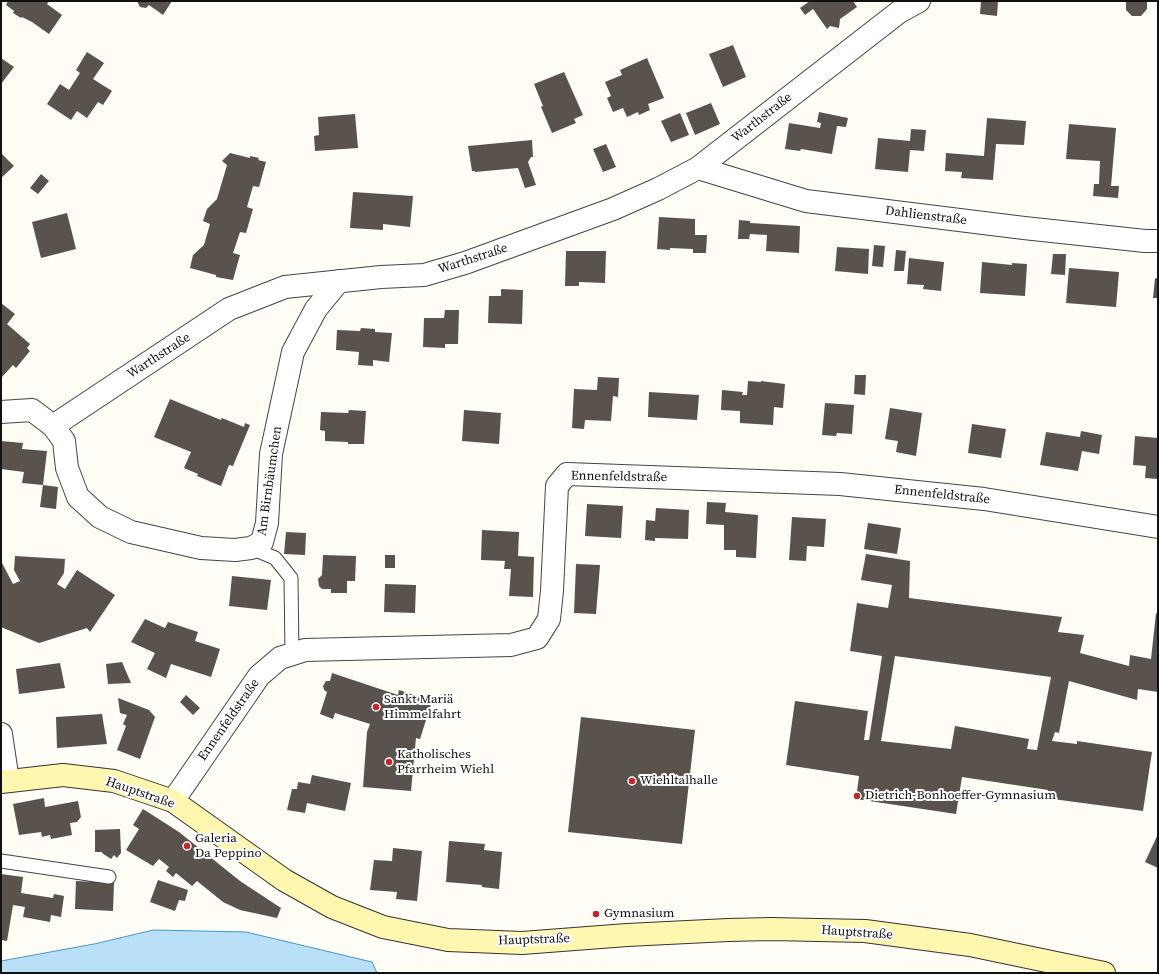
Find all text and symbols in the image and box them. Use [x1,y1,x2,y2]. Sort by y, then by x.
street label: Warthstraße [729,90,795,146]
street label: Dahlienstraße [884,203,968,229]
street label: Warthstraße [436,240,510,278]
street label: Warthstraße [125,330,193,382]
street label: Am Birnbäumchen [255,425,285,537]
street label: Ennenfeldstraße [571,468,667,486]
street label: Ennenfeldstraße [893,482,991,508]
street label: Ennenfeldstraße [195,676,263,764]
place label: Sankt Mariä Himmelfahrt [384,692,461,723]
marker: Sankt Mariä Himmelfahrt [371,702,381,712]
place label: Katholisches Pfarrheim Wiehl [397,747,494,778]
marker: Katholisches Pfarrheim Wiehl [384,757,394,767]
place label: Wiehltalhalle [640,773,718,789]
street label: Hauptstraße [103,774,177,812]
marker: Wiehltalhalle [627,776,637,786]
place label: Dietrich-Bonhoeffer-Gymnasium [865,788,1056,804]
marker: Dietrich-Bonhoeffer-Gymnasium [852,791,862,801]
place label: Galeria Da Peppino [195,831,262,862]
marker: Galeria Da Peppino [182,841,192,851]
place label: Gymnasium [604,906,675,922]
marker: Gymnasium [591,909,601,919]
street label: Hauptstraße [821,923,893,943]
street label: Hauptstraße [498,931,570,949]

